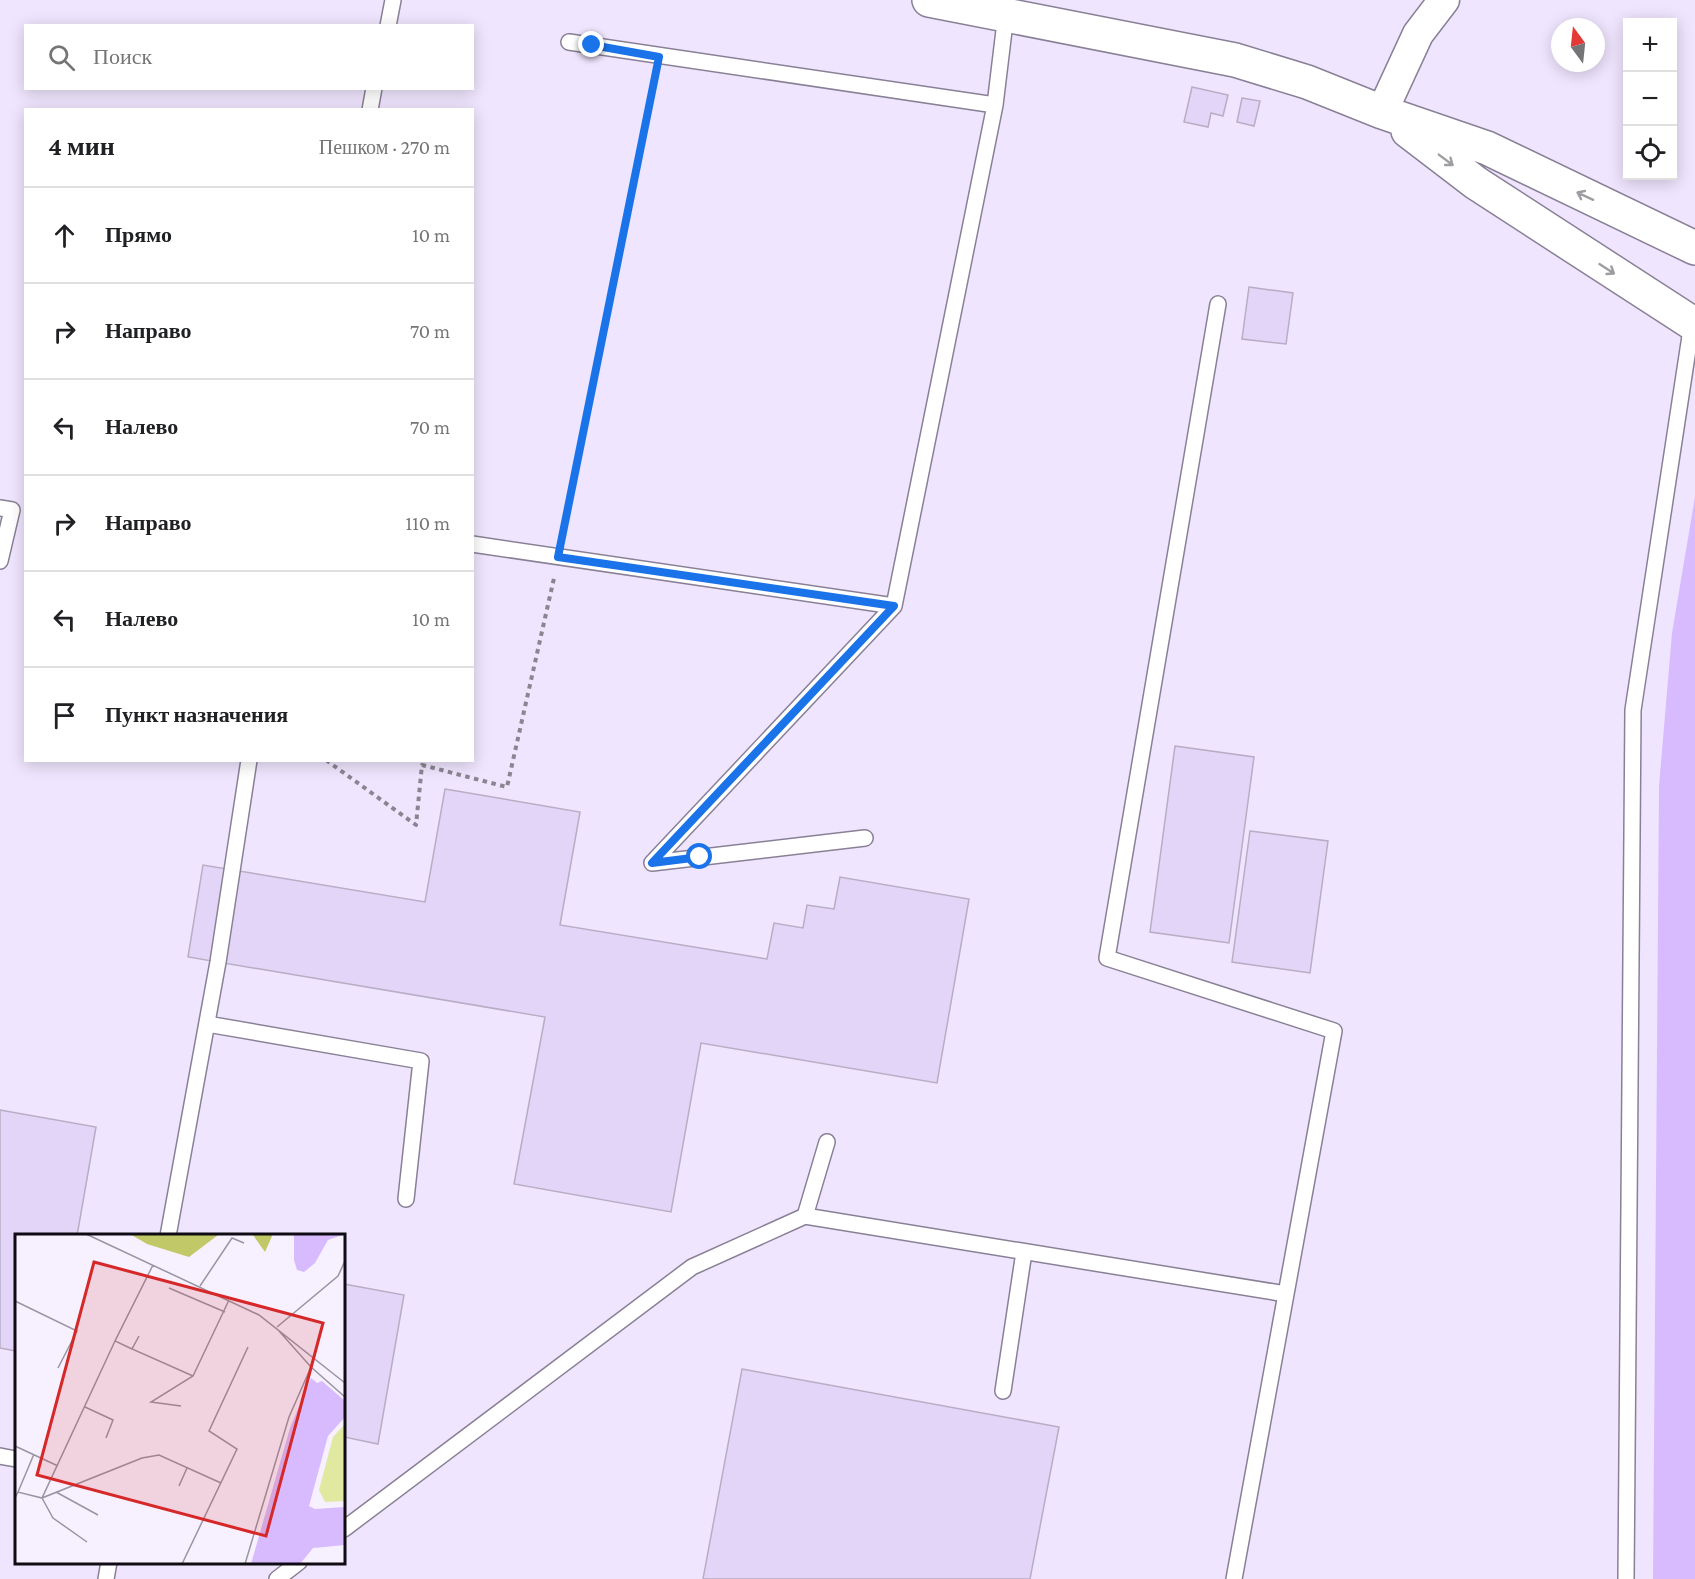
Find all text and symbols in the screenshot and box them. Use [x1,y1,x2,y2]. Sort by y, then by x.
north arrow [1551,18,1605,72]
map controls [1623,18,1677,180]
button: + [1623,18,1677,72]
search box [24,24,474,90]
route end [578,31,604,57]
icon: search [45,41,78,74]
text: Поиск [93,44,152,69]
button: − [1623,72,1677,126]
button: locate [1623,126,1677,180]
text: 4 мин [48,132,115,161]
text: Пешком · 270 m [319,136,450,158]
one-way arrow [1437,154,1453,166]
one-way arrow [1577,189,1595,201]
icon: ahead [48,219,81,252]
text: Прямо [105,222,172,247]
text: 10 m [412,224,450,246]
one-way arrow [1599,263,1615,275]
icon: right [48,315,81,348]
text: Направо [105,318,191,343]
text: 70 m [410,320,450,342]
icon: left [48,411,81,444]
text: Налево [105,414,178,439]
text: 70 m [410,416,450,438]
icon: right [48,507,81,540]
text: Направо [105,510,191,535]
text: 110 m [406,512,450,534]
icon: left [48,603,81,636]
text: Налево [105,606,178,631]
text: 10 m [412,608,450,630]
icon: arrive [48,699,81,732]
text: Пункт назначения [105,702,288,727]
route start [686,843,712,869]
inset map [15,1234,345,1564]

